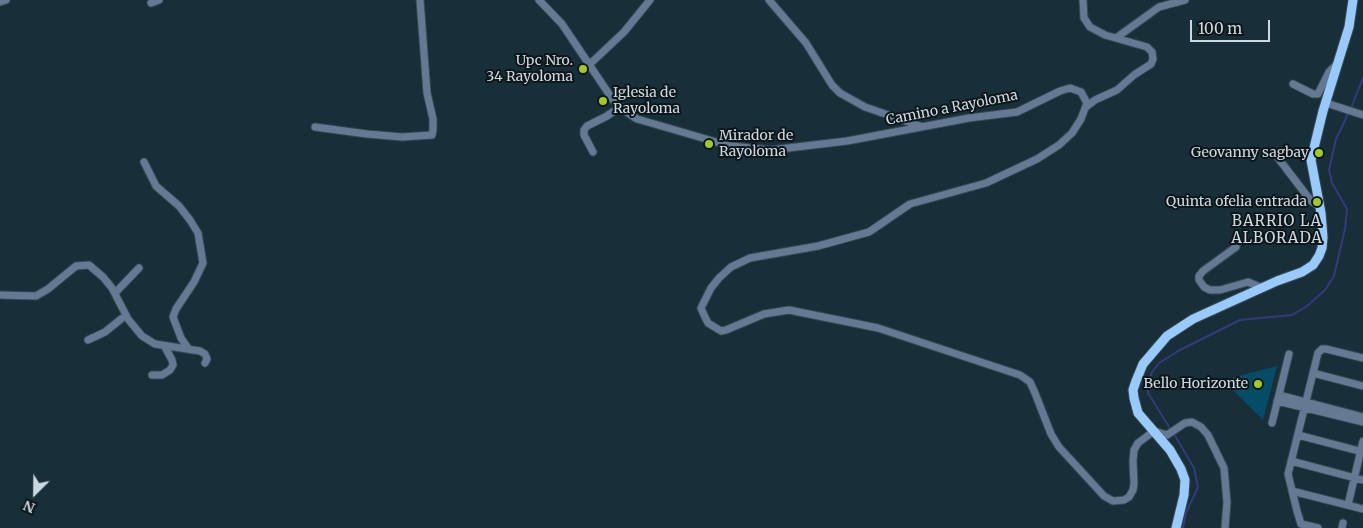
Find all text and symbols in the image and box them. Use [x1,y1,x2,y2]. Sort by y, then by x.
scale bar [1193,10,1273,42]
text: 100 m [1198,19,1242,38]
place label: Upc Nro. 34 Rayoloma [486,53,573,85]
marker: Upc Nro. 34 Rayoloma [577,63,589,75]
place label: Iglesia de Rayoloma [613,85,680,118]
street label: Camino a Rayoloma [885,87,1019,129]
marker: Iglesia de Rayoloma [597,95,609,107]
place label: Mirador de Rayoloma [719,128,793,160]
marker: Mirador de Rayoloma [703,138,715,150]
place label: Geovanny sagbay [1191,145,1309,161]
marker: Geovanny sagbay [1313,147,1325,159]
place label: Quinta ofelia entrada [1166,194,1307,210]
marker: Quinta ofelia entrada [1311,196,1323,208]
district label: BARRIO LA ALBORADA [1230,213,1324,248]
place label: Bello Horizonte [1144,376,1248,392]
marker: Bello Horizonte [1252,378,1264,390]
north arrow [10,468,60,518]
text: N [21,496,38,517]

